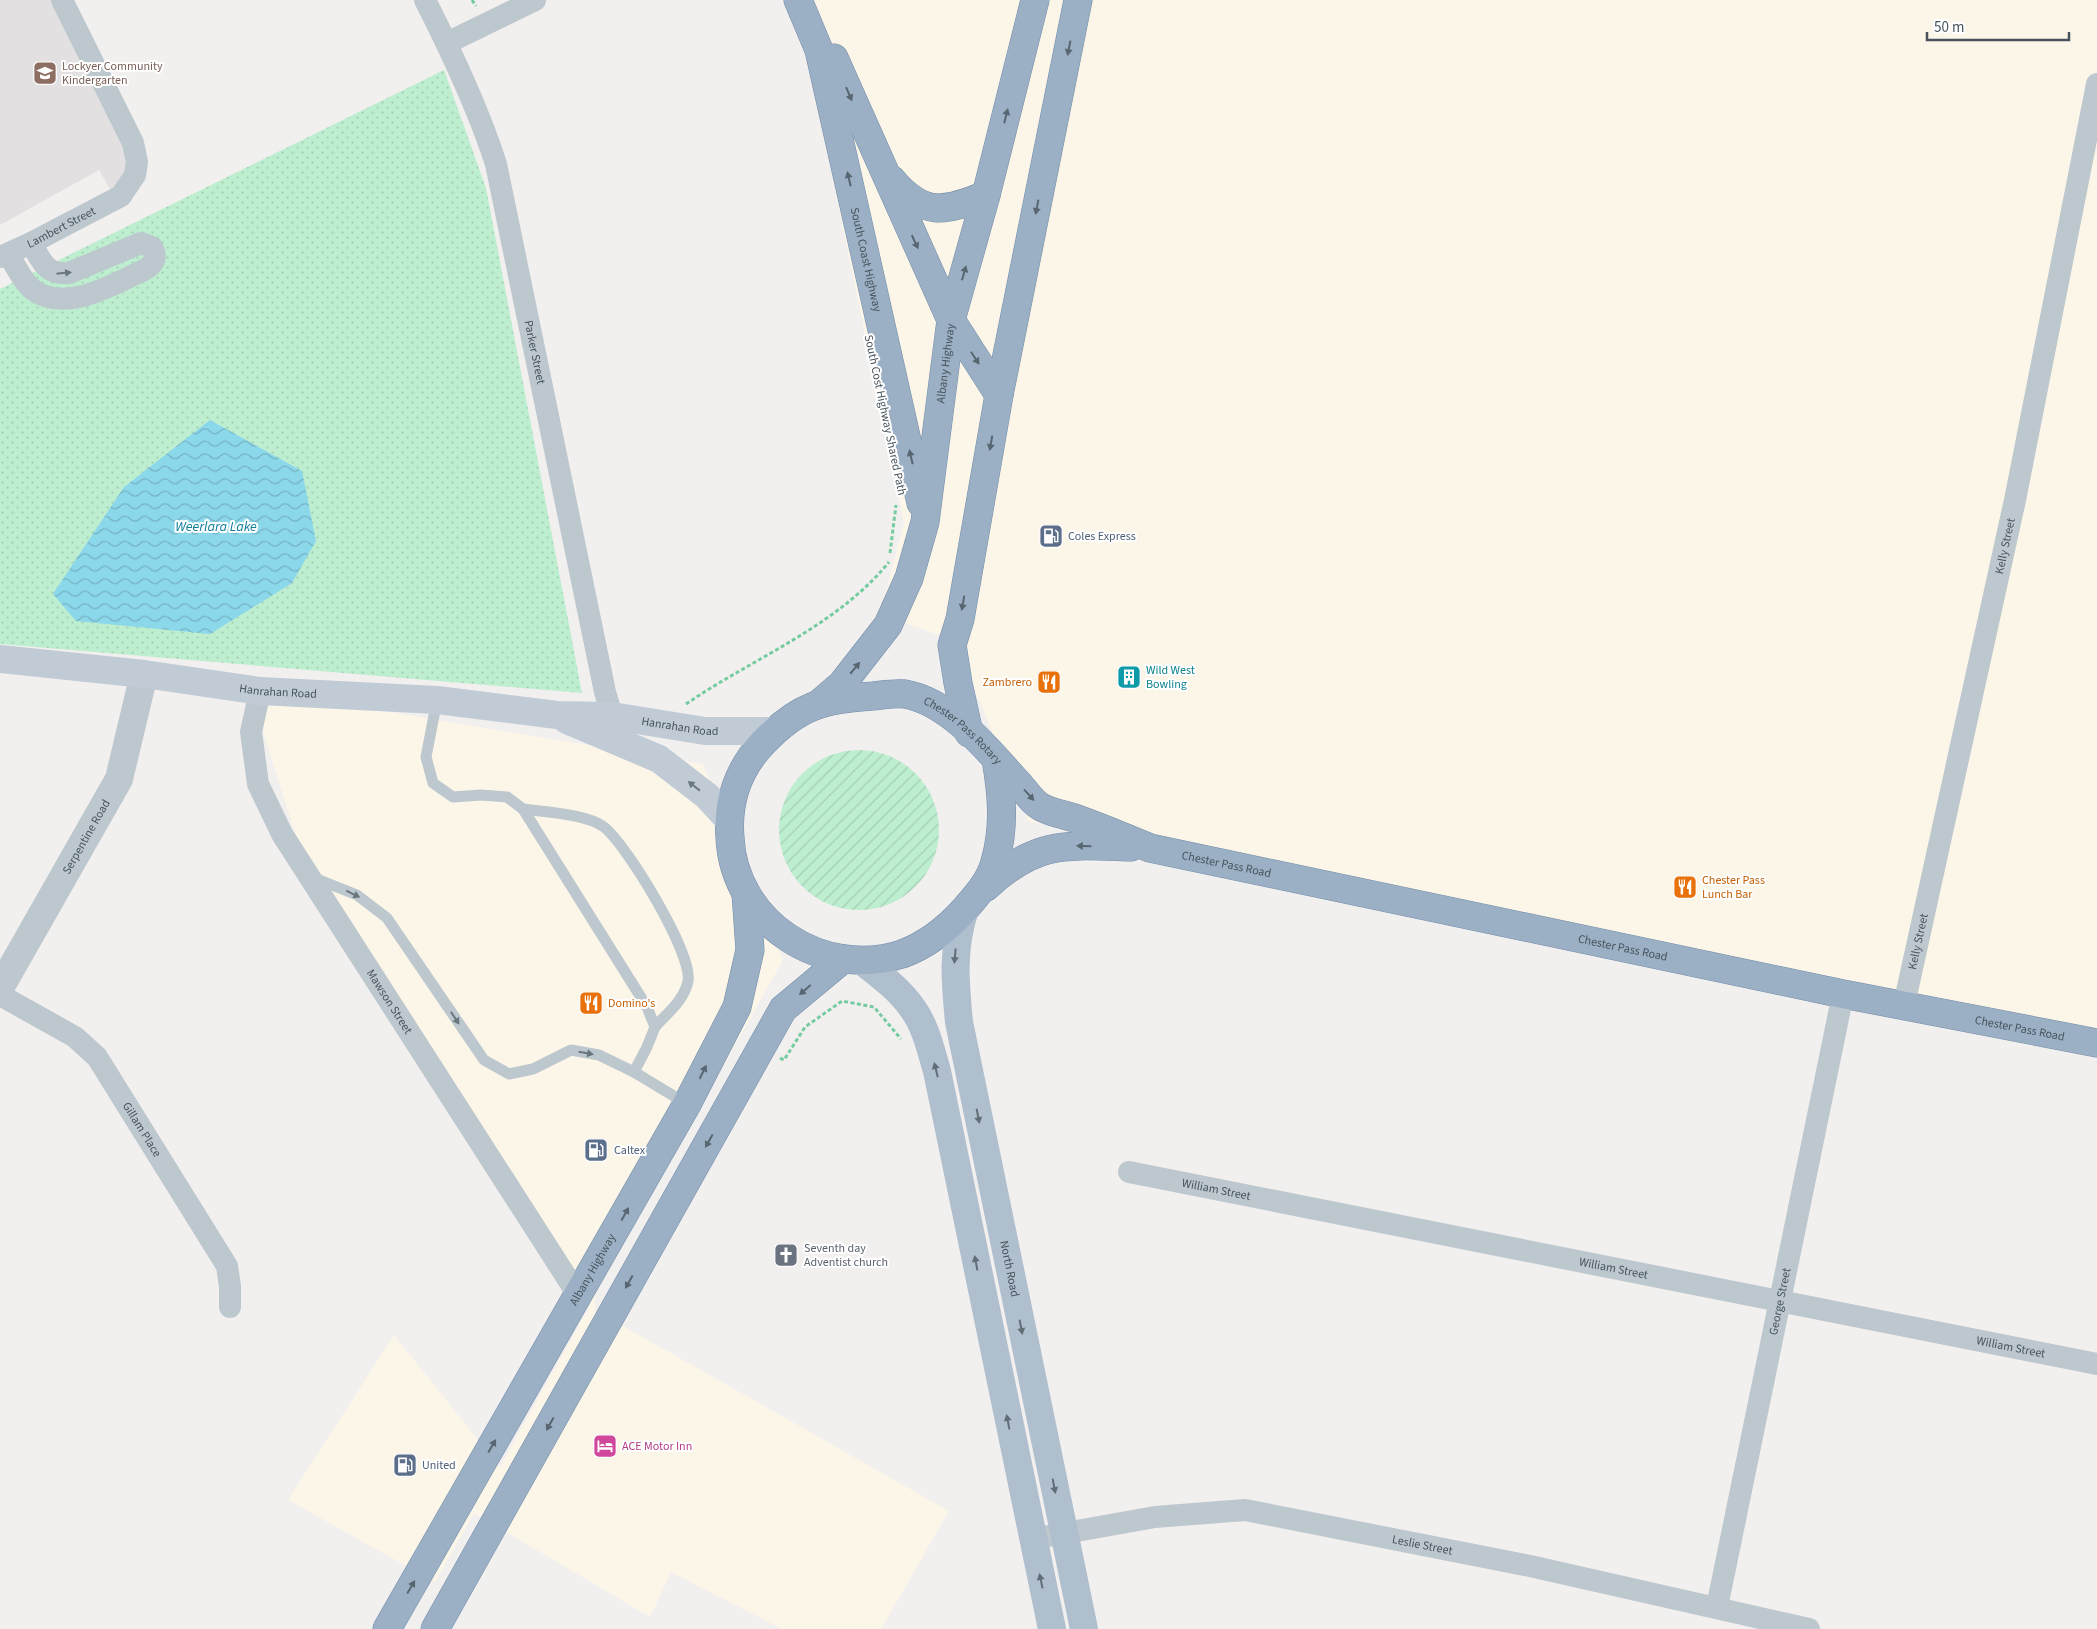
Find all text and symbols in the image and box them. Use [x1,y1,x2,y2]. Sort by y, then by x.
scale bar [1927,10,2070,42]
text: 50 m [1934,17,1964,38]
one-way arrow [1065,40,1073,55]
place label: Lockyer Community Kindergarten [62,58,163,89]
school or university icon: Lockyer Community Kindergarten [32,60,58,86]
one-way arrow [845,87,853,102]
one-way arrow [1002,108,1010,123]
one-way arrow [844,171,852,187]
one-way arrow [1033,200,1041,215]
street label: Lambert Street [24,202,98,252]
street label: South Coast Highway [846,206,886,314]
one-way arrow [912,235,920,249]
one-way arrow [960,266,968,281]
one-way arrow [56,268,72,276]
street label: Parker Street [520,319,550,386]
street label: Albany Highway [932,322,959,404]
street label: South Cost Highway Shared Path [860,333,910,497]
one-way arrow [970,351,980,364]
one-way arrow [986,436,994,452]
one-way arrow [907,450,915,465]
street label: Kelly Street [1990,516,2019,576]
water label: Weerlara Lake [175,517,257,537]
fuel station icon: Coles Express [1038,523,1064,549]
place label: Coles Express [1068,528,1136,545]
one-way arrow [958,596,966,612]
one-way arrow [850,662,861,675]
place label: Wild West Bowling [1146,662,1195,693]
building icon: Wild West Bowling [1116,664,1142,690]
restaurant icon: Zambrero [1036,669,1062,695]
place label: Zambrero [983,674,1032,691]
street label: Hanrahan Road [238,680,317,702]
street label: Chester Pass Rotary [921,692,1006,769]
street label: Hanrahan Road [640,712,719,740]
one-way arrow [688,781,701,791]
one-way arrow [1023,788,1035,800]
street label: Serpentine Road [58,796,114,877]
one-way arrow [1075,842,1091,850]
street label: Chester Pass Road [1180,846,1273,882]
place label: Chester Pass Lunch Bar [1702,872,1765,903]
restaurant icon: Chester Pass Lunch Bar [1672,874,1698,900]
one-way arrow [346,890,360,898]
street label: Kelly Street [1904,912,1932,971]
street label: Chester Pass Road [1576,930,1669,965]
one-way arrow [951,948,959,964]
street label: Mawson Street [362,966,417,1037]
one-way arrow [799,984,811,996]
restaurant icon: Domino's [578,990,604,1016]
place label: Domino's [608,995,655,1012]
one-way arrow [450,1011,459,1024]
street label: Chester Pass Road [1973,1011,2066,1045]
one-way arrow [578,1049,594,1057]
one-way arrow [932,1062,940,1077]
one-way arrow [699,1064,707,1079]
street label: Gillam Place [118,1099,166,1160]
one-way arrow [975,1109,983,1125]
one-way arrow [705,1133,713,1148]
fuel station icon: Caltex [583,1137,609,1163]
place label: Caltex [614,1142,646,1159]
street label: William Street [1180,1174,1252,1204]
one-way arrow [620,1207,629,1220]
street label: Albany Highway [565,1230,620,1309]
street label: North Road [996,1239,1024,1298]
place label: Seventh day Adventist church [804,1240,888,1271]
church icon: Seventh day Adventist church [773,1242,799,1268]
street label: William Street [1578,1253,1650,1283]
one-way arrow [971,1255,979,1271]
street label: George Street [1765,1266,1795,1337]
one-way arrow [625,1276,634,1289]
one-way arrow [1017,1319,1025,1334]
street label: William Street [1975,1332,2047,1362]
one-way arrow [1004,1415,1012,1430]
one-way arrow [546,1417,554,1431]
hotel icon: ACE Motor Inn [592,1433,618,1459]
one-way arrow [488,1438,496,1453]
place label: ACE Motor Inn [622,1438,692,1455]
fuel station icon: United [392,1452,418,1478]
place label: United [422,1457,456,1474]
one-way arrow [1050,1479,1058,1495]
street label: Leslie Street [1391,1531,1454,1559]
one-way arrow [1037,1574,1045,1589]
one-way arrow [407,1579,415,1594]

